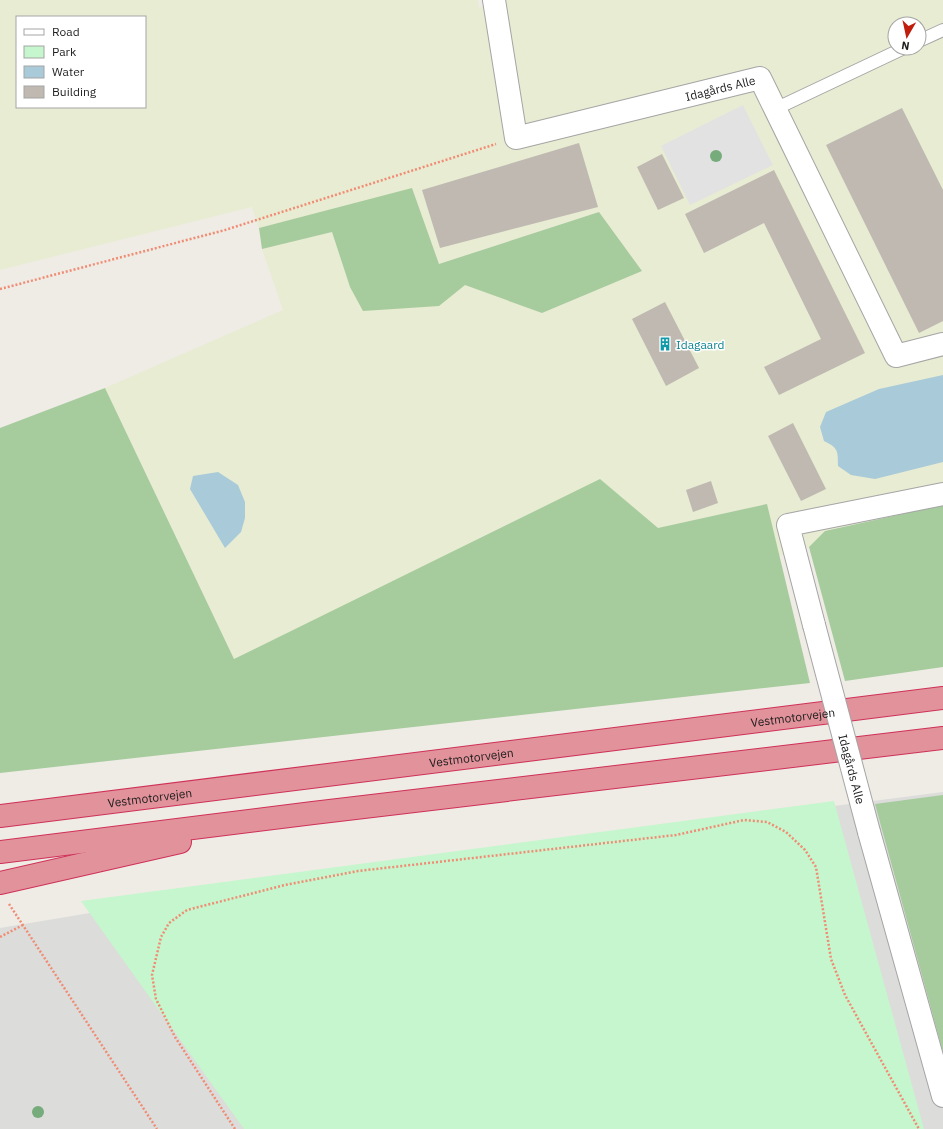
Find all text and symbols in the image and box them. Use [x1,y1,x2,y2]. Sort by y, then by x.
legend [16,16,146,108]
north arrow [887,16,927,56]
text: Road [52,24,80,39]
text: N [900,38,910,53]
text: Park [52,44,77,59]
text: Water [52,64,85,79]
street label: Idagårds Alle [684,72,757,104]
text: Building [52,84,97,99]
building icon: Idagaard [657,336,673,352]
place label: Idagaard [676,337,725,352]
street label: Vestmotorvejen [750,704,836,730]
street label: Idagårds Alle [836,732,869,806]
street label: Vestmotorvejen [428,744,514,770]
street label: Vestmotorvejen [107,785,193,810]

